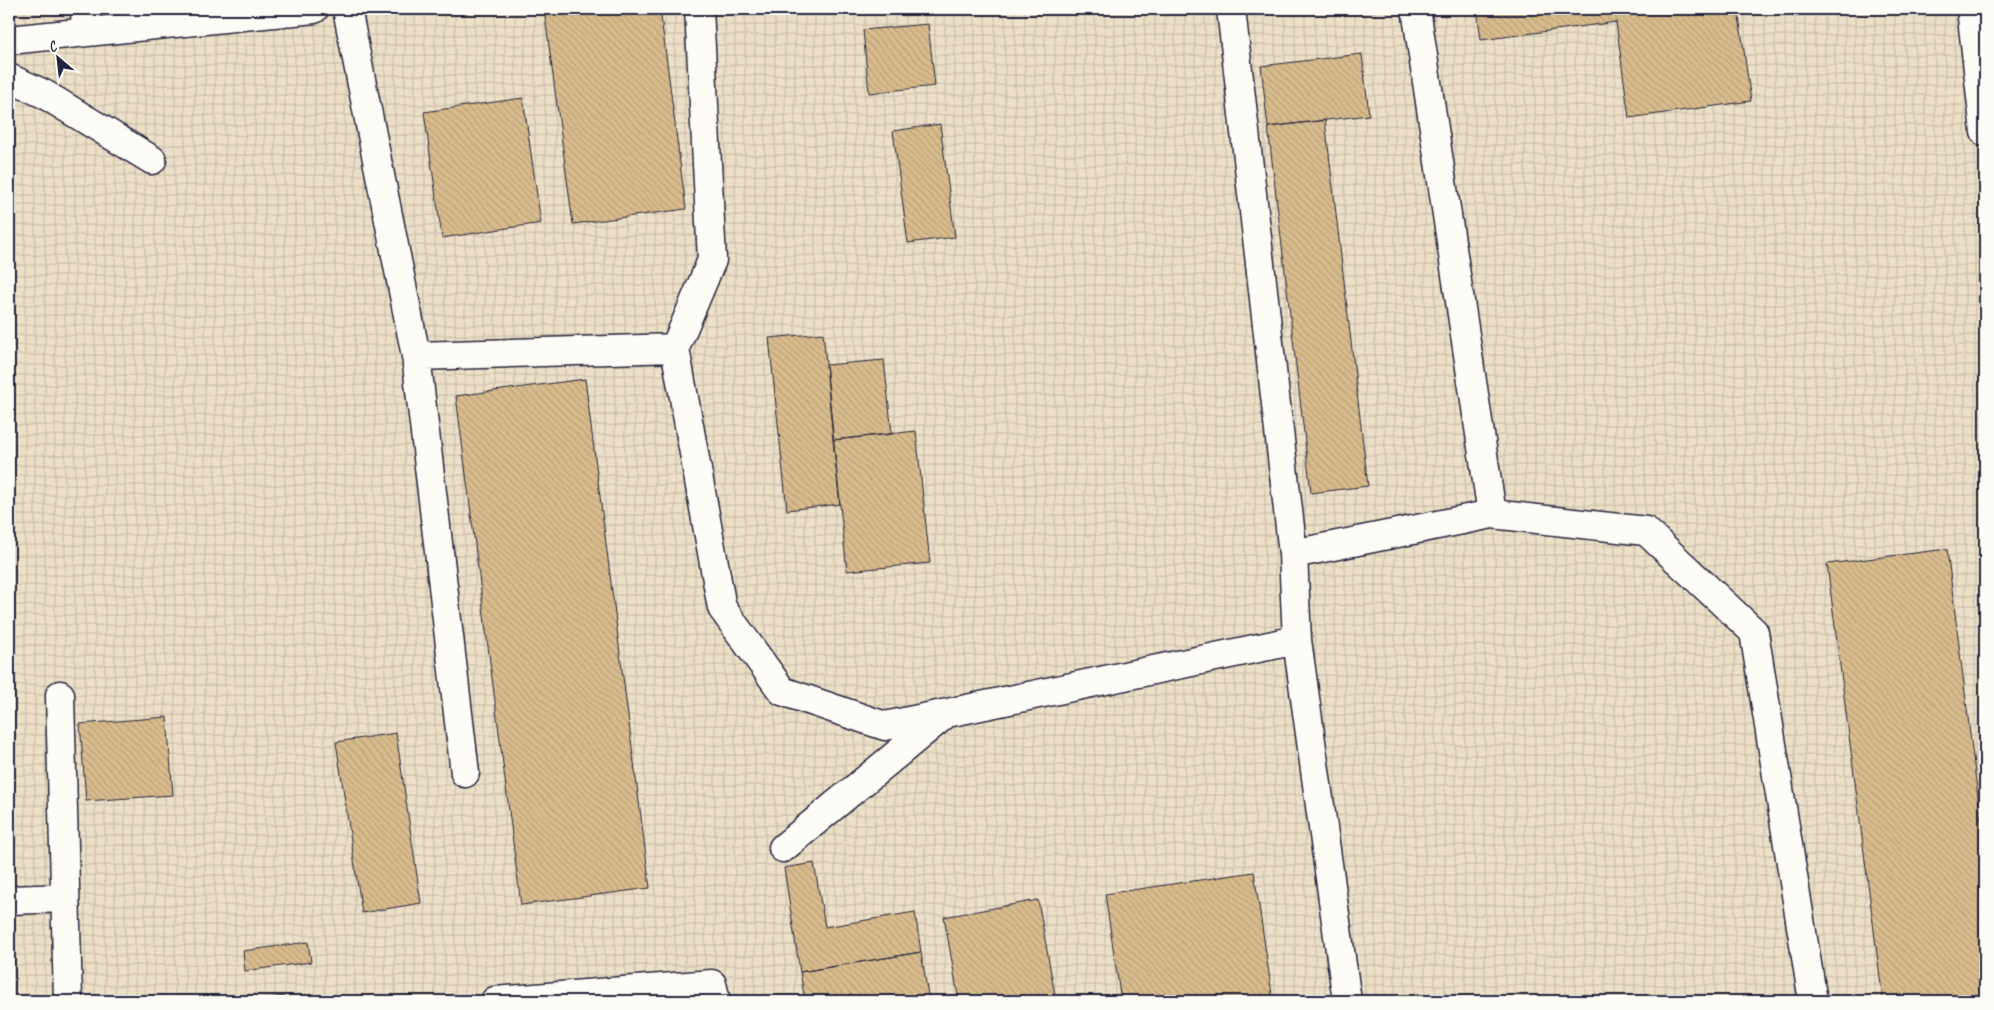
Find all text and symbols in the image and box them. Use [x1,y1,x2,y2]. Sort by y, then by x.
north arrow [32,32,82,82]
text: С [45,37,61,56]

